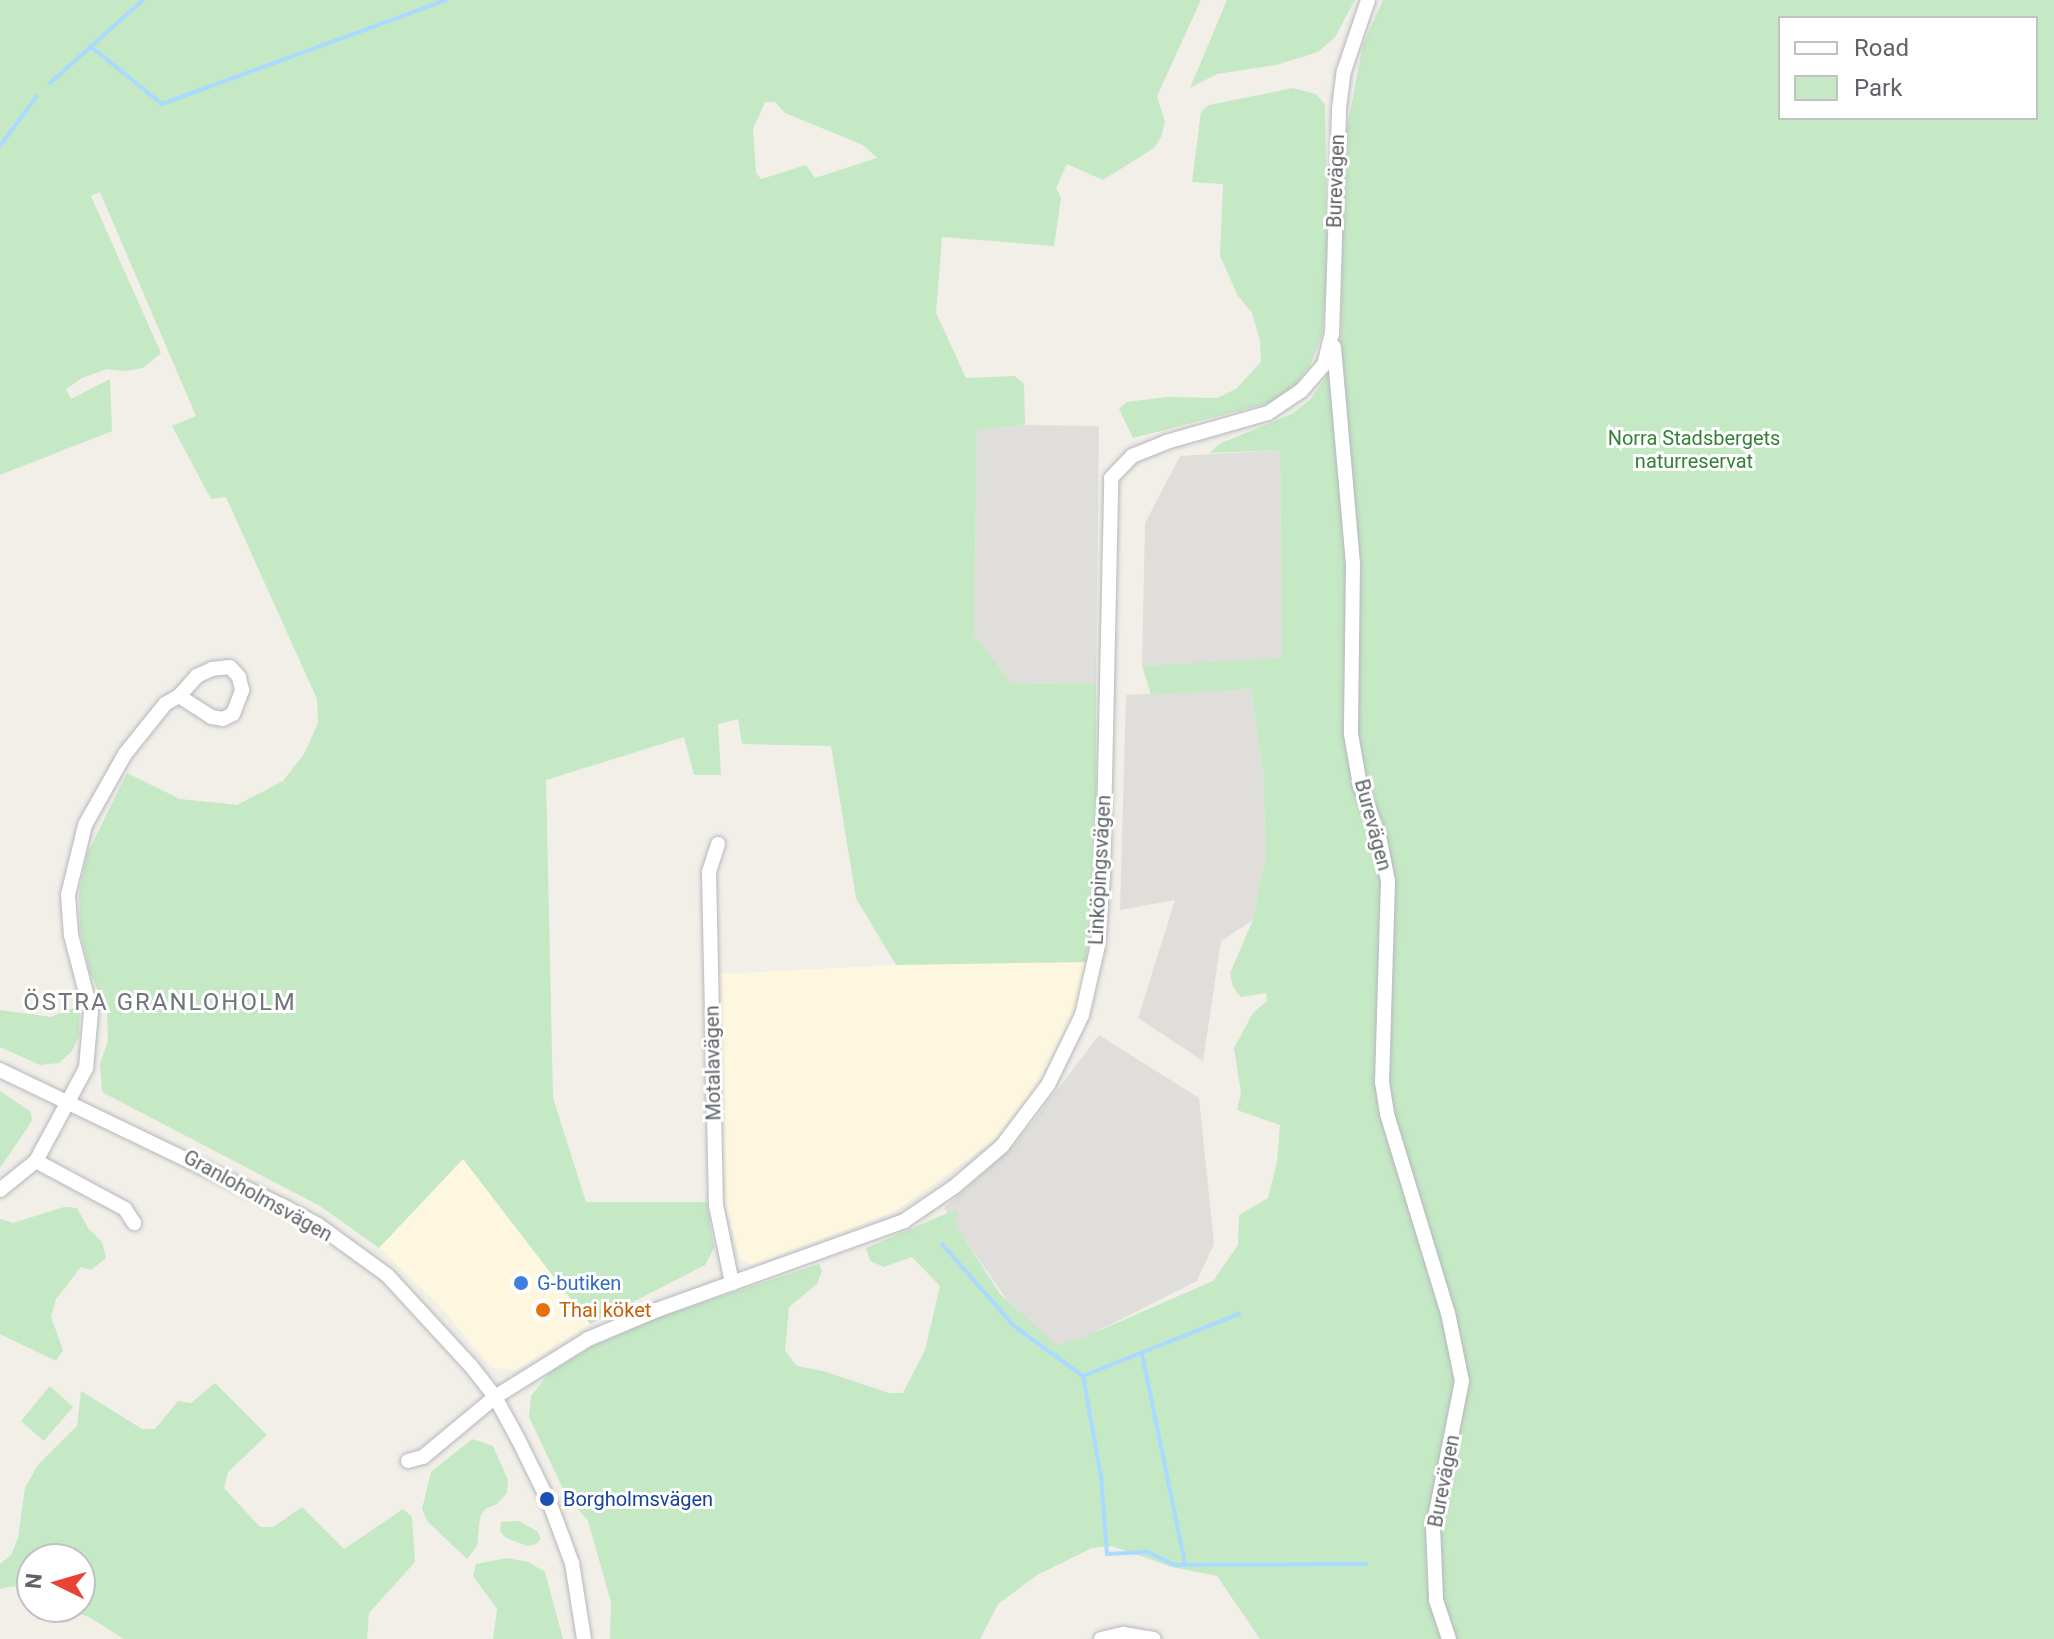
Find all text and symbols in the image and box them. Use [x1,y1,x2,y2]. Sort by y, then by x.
legend [1778,16,2038,120]
text: Road [1854,34,1909,62]
text: Park [1854,74,1902,102]
street label: Burevägen [1322,134,1350,228]
park label: Norra Stadsbergets naturreservat [1608,426,1780,473]
street label: Burevägen [1349,777,1397,873]
street label: Linköpingsvägen [1084,794,1116,946]
district label: ÖSTRA GRANLOHOLM [23,989,297,1017]
street label: Motalavägen [700,1005,726,1121]
street label: Granloholmsvägen [179,1145,337,1247]
place label: G-butiken [537,1271,621,1295]
marker: G-butiken [512,1274,530,1292]
place label: Thai köket [559,1298,651,1322]
marker: Thai köket [534,1301,552,1319]
street label: Burevägen [1423,1433,1465,1529]
place label: Borgholmsvägen [563,1487,713,1511]
marker: Borgholmsvägen [538,1490,556,1508]
north arrow [16,1543,96,1623]
text: N [20,1572,47,1590]

